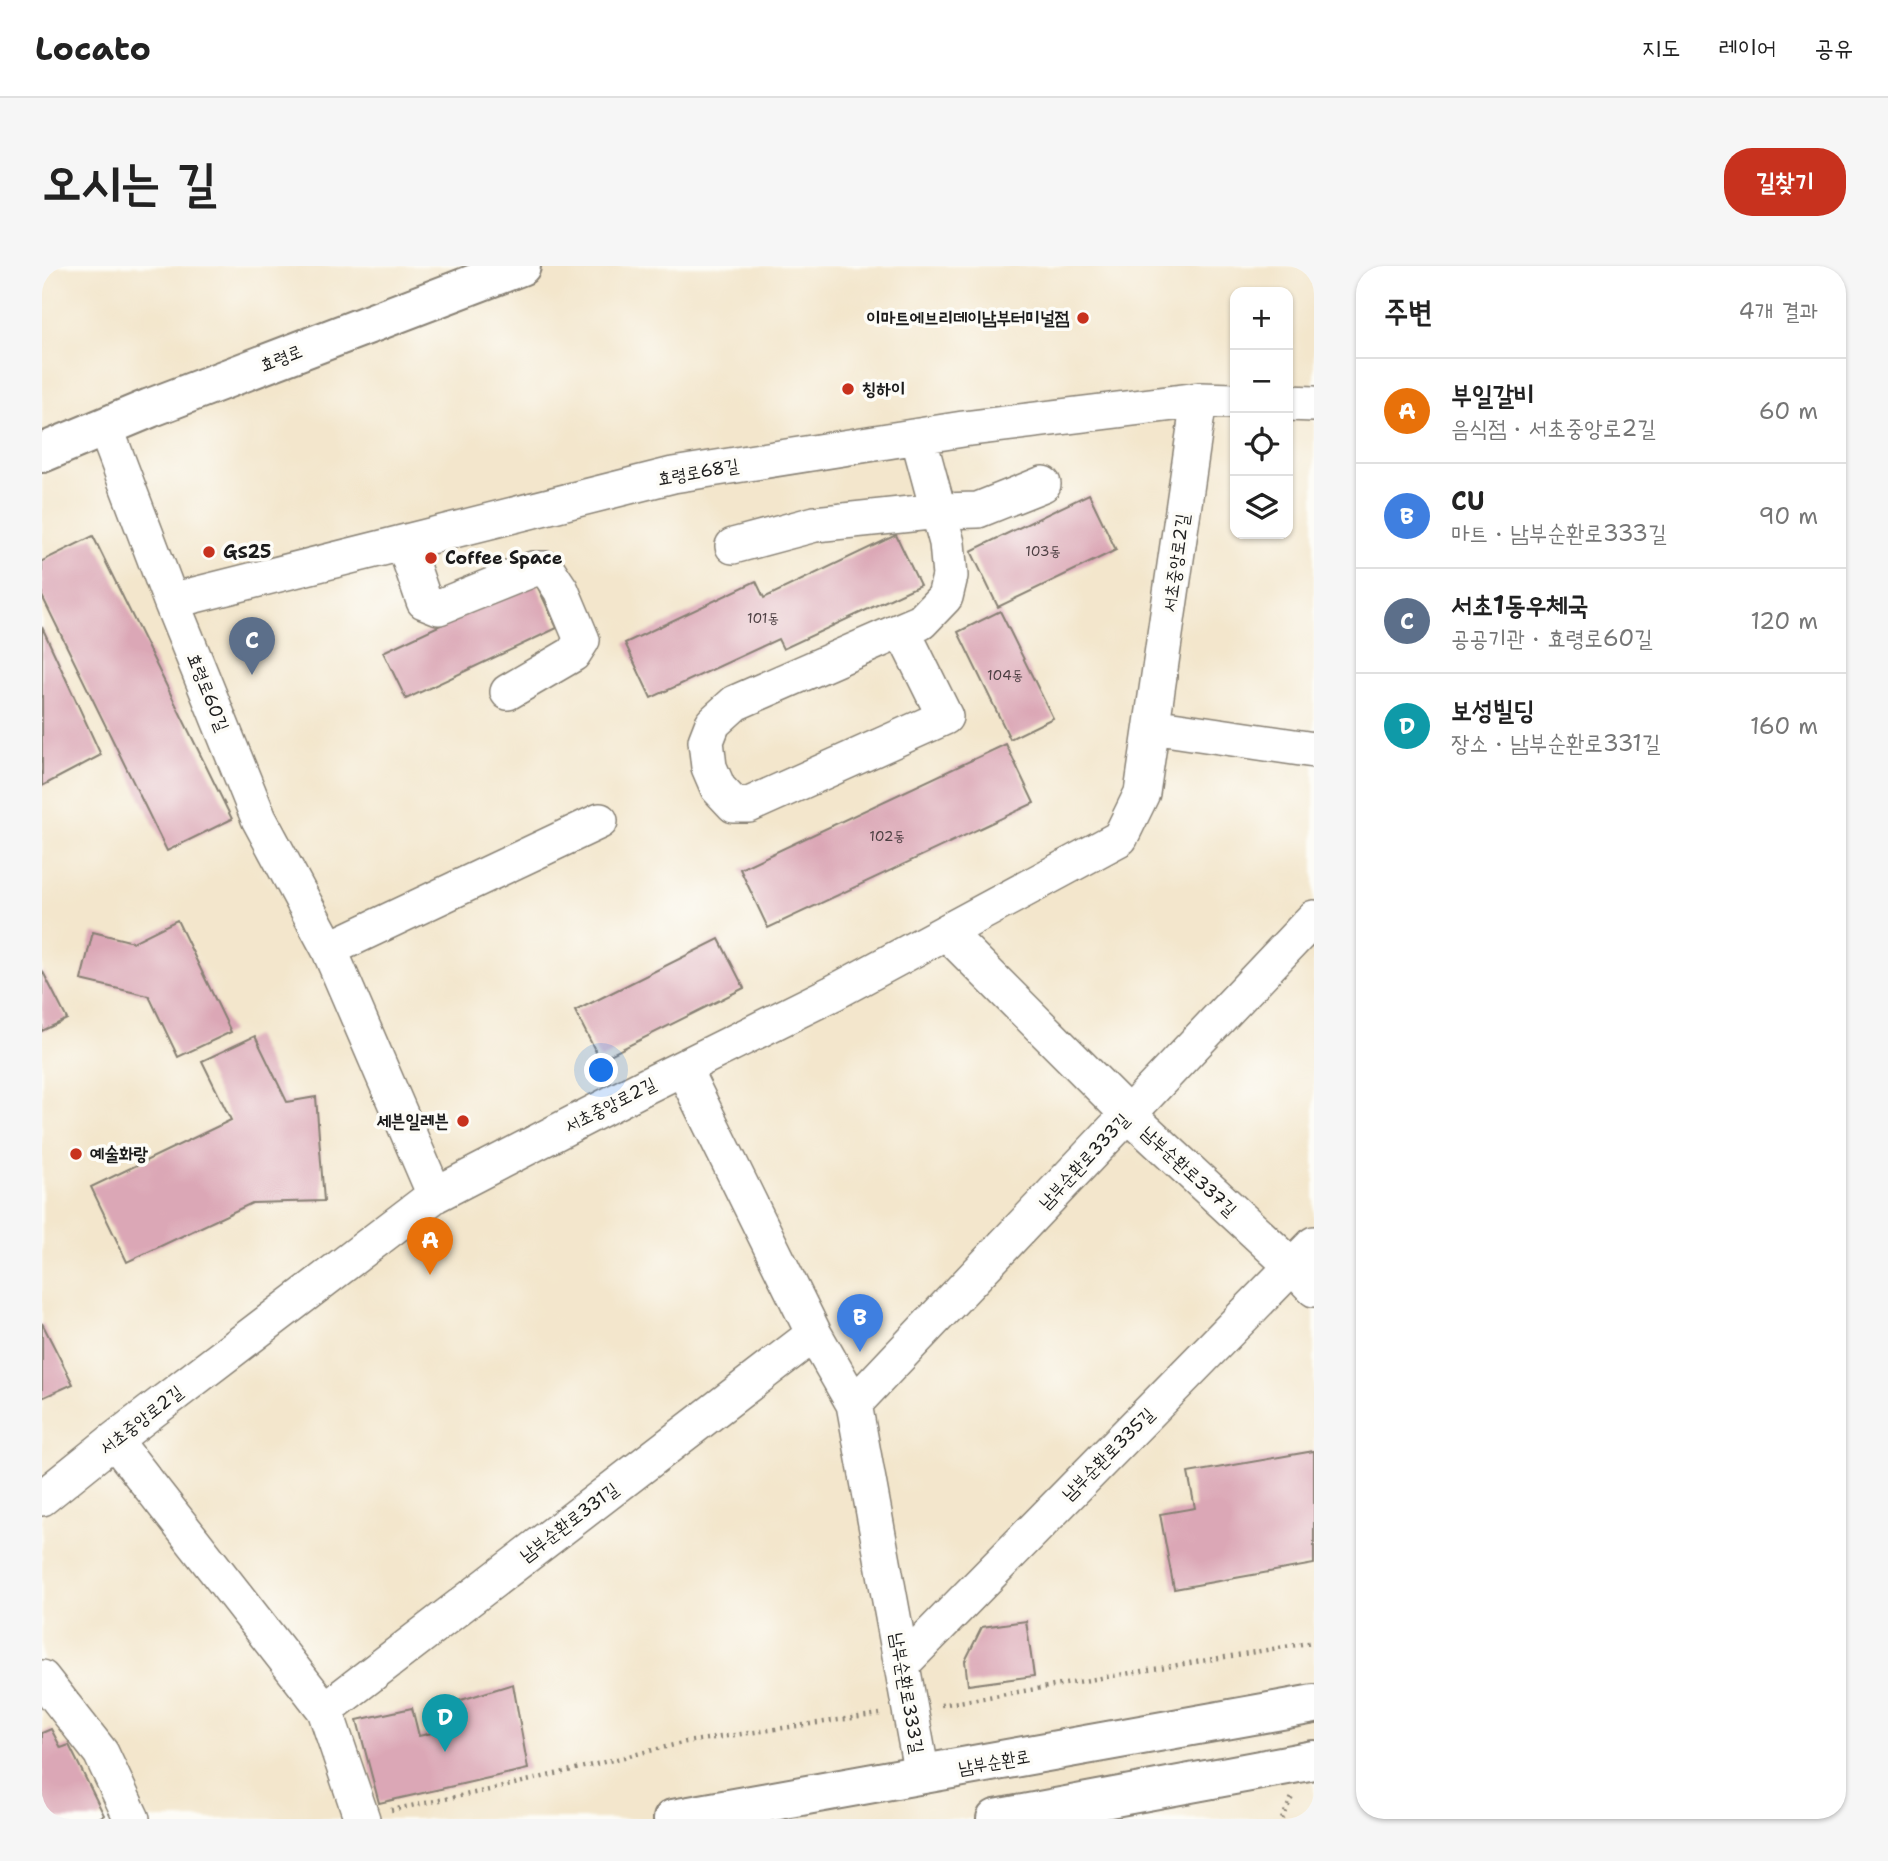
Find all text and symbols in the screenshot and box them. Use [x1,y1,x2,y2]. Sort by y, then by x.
text: Locato [35,26,151,71]
text: 지도 [1642,32,1680,64]
text: 레이어 [1718,32,1776,64]
text: 공유 [1814,32,1853,64]
button: 길찾기 [1724,148,1846,216]
text: 오시는 길 [42,149,217,215]
map controls [1230,287,1293,539]
button: + [1230,287,1293,350]
text: 주변 [1384,291,1432,332]
text: 4개 결과 [1739,296,1818,326]
place label: 이마트에브리데이남부터미널점 [866,306,1070,330]
marker: 이마트에브리데이남부터미널점 [1075,310,1091,326]
street label: 효령로 [256,339,306,377]
button: − [1230,350,1293,413]
place label: 칭하이 [862,377,905,401]
text: 부일갈비 [1451,377,1535,412]
marker: 칭하이 [840,381,856,397]
text: A [1398,396,1416,426]
text: 60 m [1759,396,1818,426]
button: locate [1230,413,1293,476]
text: 음식점 · 서초중앙로2길 [1451,413,1656,443]
street label: 효령로68길 [655,453,741,491]
button: layers [1230,476,1293,539]
text: CU [1451,483,1485,518]
text: B [1400,501,1414,531]
text: 90 m [1758,501,1818,531]
street label: 서초중앙로2길 [1157,512,1195,614]
text: 마트 · 남부순환로333길 [1451,518,1667,548]
place label: GS25 [223,540,271,564]
house number: 103동 [1025,542,1061,560]
marker: GS25 [201,544,217,560]
place label: Coffee Space [445,546,563,570]
marker: Coffee Space [423,550,439,566]
text: 서초1동우체국 [1451,587,1588,622]
text: C [1400,606,1414,636]
text: 120 m [1750,606,1818,636]
house number: 101동 [747,609,779,627]
pin: C [229,617,275,675]
text: 공공기관 · 효령로60길 [1451,623,1653,653]
street label: 효령로60길 [181,649,235,735]
house number: 104동 [987,666,1023,684]
text: 보성빌딩 [1451,692,1535,727]
text: D [1399,711,1415,741]
text: 160 m [1750,711,1818,741]
text: 장소 · 남부순환로331길 [1451,728,1660,758]
house number: 102동 [869,827,905,845]
your location [584,1053,618,1087]
street label: 서초중앙로2길 [560,1071,660,1138]
street label: 남부순환로333길 [1033,1108,1135,1214]
place label: 세븐일레븐 [377,1109,449,1133]
marker: 세븐일레븐 [455,1113,471,1129]
street label: 남부순환로337길 [1136,1121,1242,1222]
place label: 예술화랑 [90,1142,148,1166]
marker: 예술화랑 [68,1146,84,1162]
pin: A [407,1217,453,1275]
pin: B [837,1294,883,1352]
street label: 서초중앙로2길 [94,1380,188,1460]
street label: 남부순환로335길 [1057,1402,1160,1505]
street label: 남부순환로331길 [515,1477,624,1567]
street label: 남부순환로333길 [885,1631,930,1756]
pin: D [422,1694,468,1752]
street label: 남부순환로 [956,1744,1032,1780]

